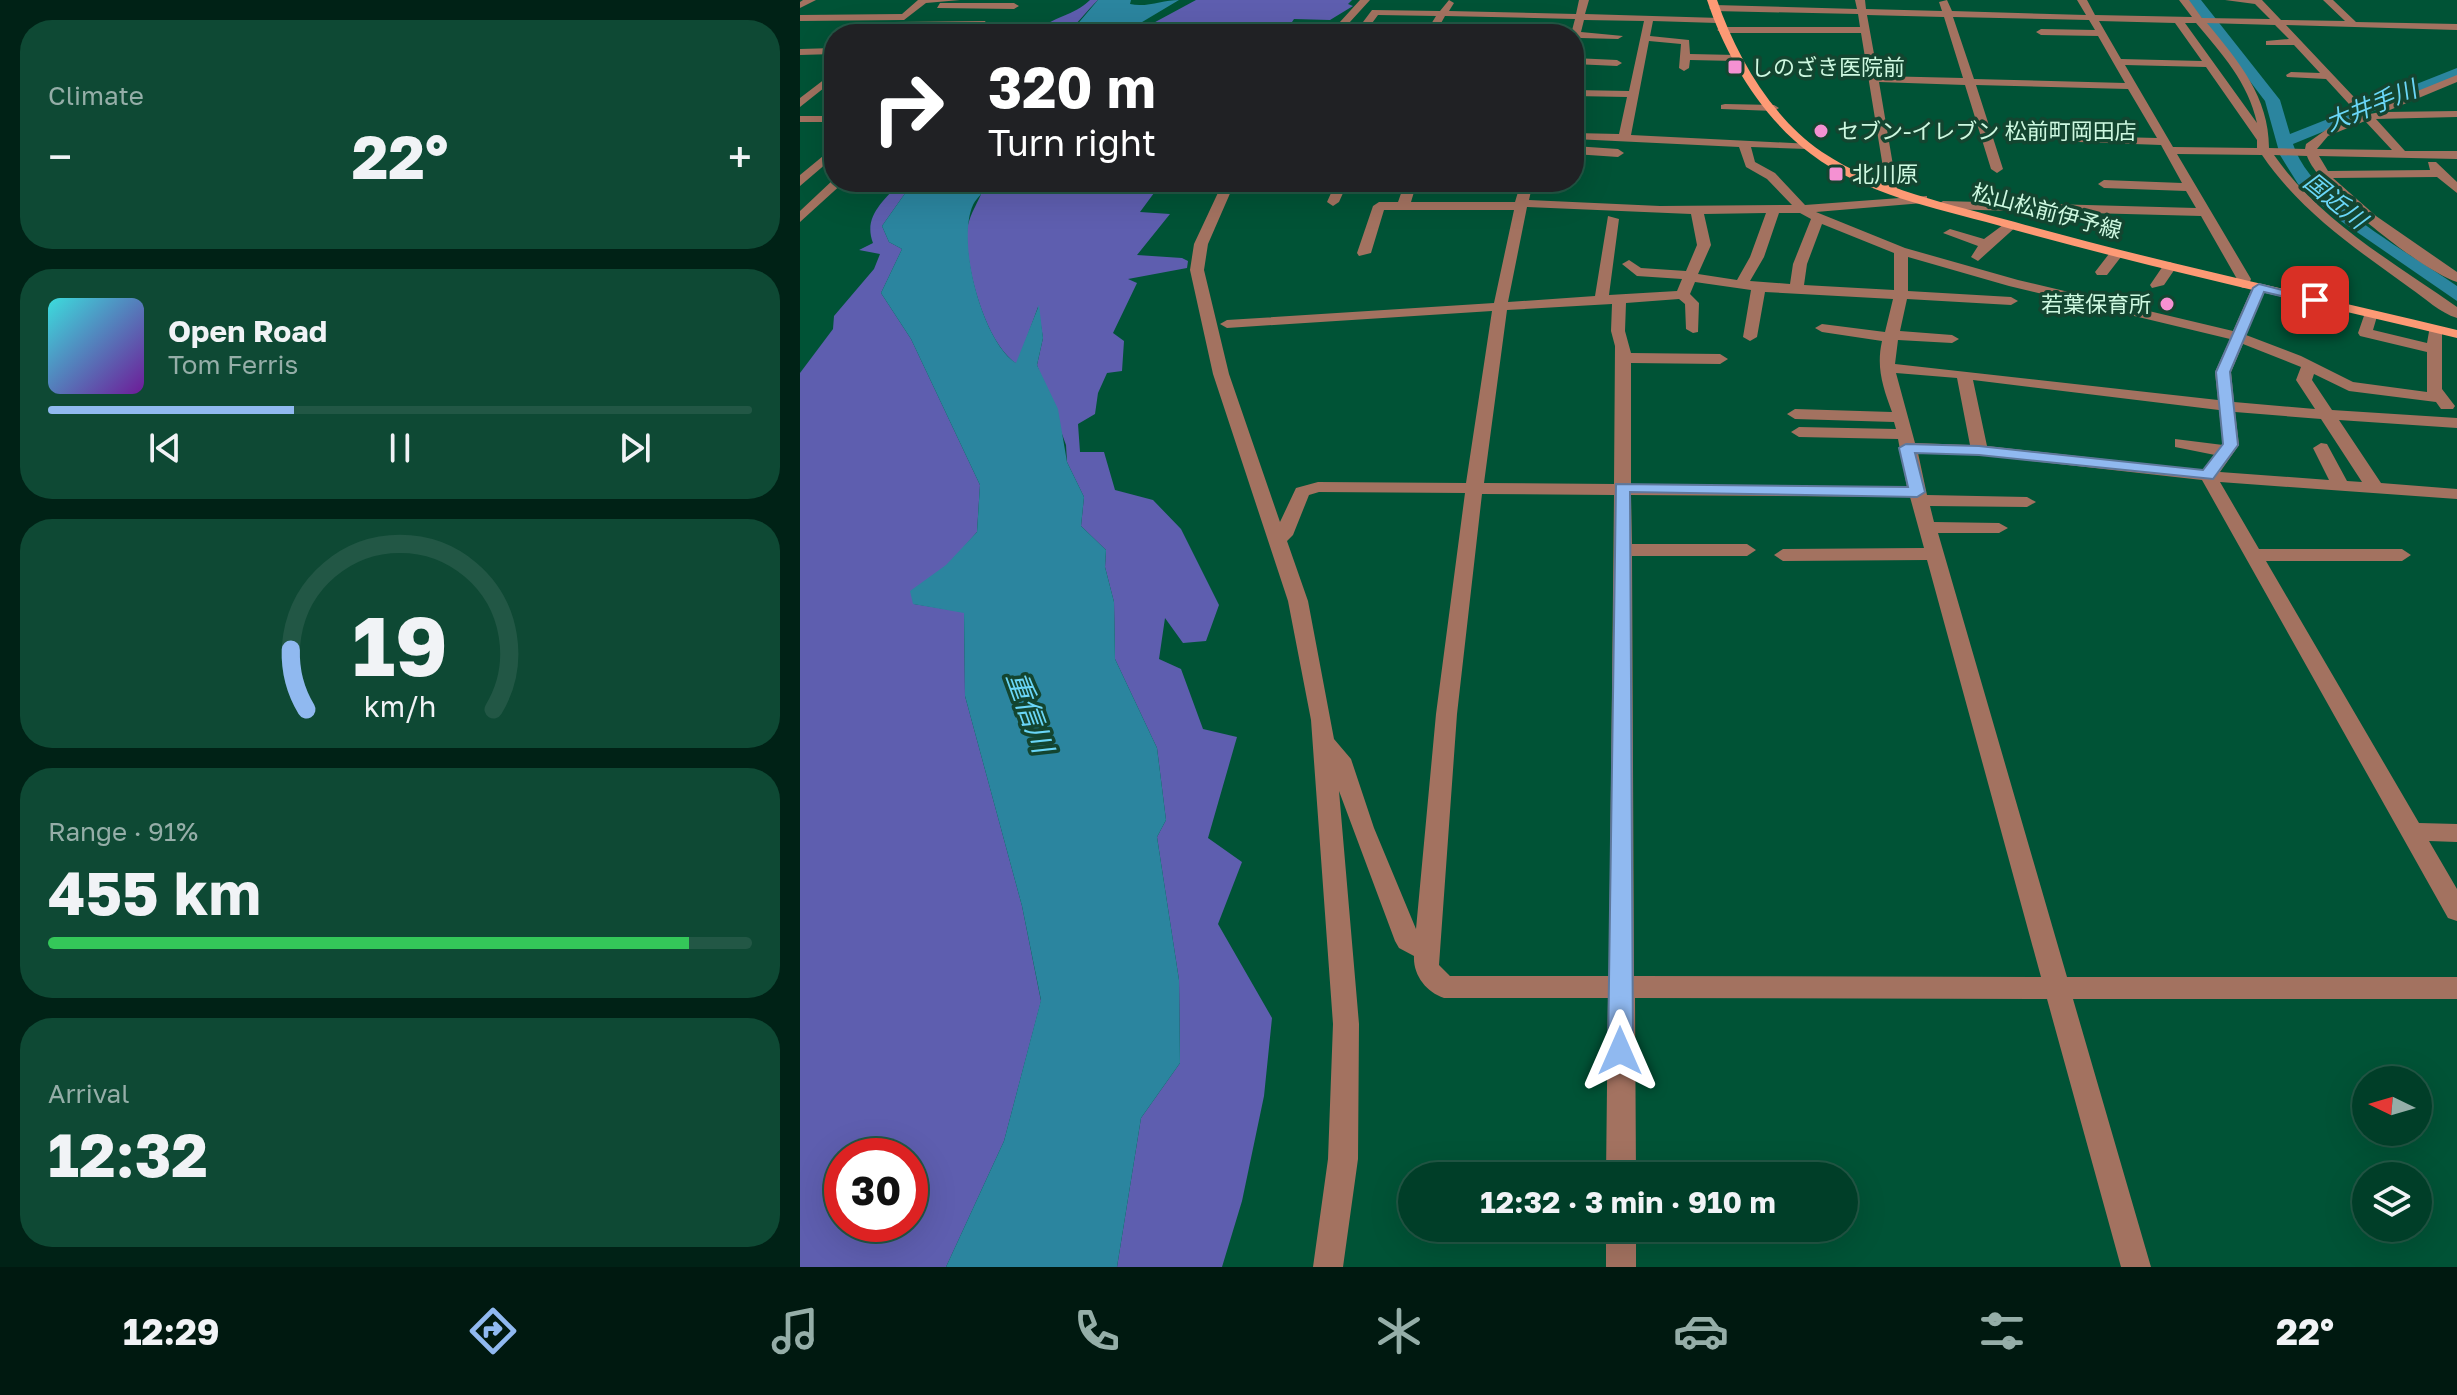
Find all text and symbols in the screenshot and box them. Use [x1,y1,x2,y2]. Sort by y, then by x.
text: 320 m [988,53,1156,120]
place label: しのざき医院前 [1751,53,1905,80]
icon: right [856,56,960,160]
marker: しのざき医院前 [1726,58,1744,76]
water label: 大井手川 [2321,72,2423,136]
text: Climate [48,80,144,111]
place label: セブン-イレブン 松前町岡田店 [1837,117,2137,144]
text: 22° [352,120,448,192]
text: Turn right [988,121,1156,164]
marker: セブン-イレブン 松前町岡田店 [1812,122,1830,140]
text: − [48,130,72,183]
text: + [728,130,752,183]
place label: 北川原 [1852,160,1918,187]
marker: 北川原 [1827,165,1845,183]
water label: 国近川 [2299,166,2375,236]
street label: 松山松前伊予線 [1969,178,2125,243]
pin [2281,266,2349,334]
icon: arrive [2293,278,2337,322]
place label: 若葉保育所 [2041,290,2151,317]
marker: 若葉保育所 [2158,295,2176,313]
text: Open Road [168,313,327,349]
text: Tom Ferris [168,349,298,380]
icon: previous [143,426,187,470]
icon: pause [378,426,422,470]
icon: next [613,426,657,470]
text: 19 [352,593,448,693]
water label: 重信川 [1001,667,1061,760]
text: km/h [364,689,436,723]
text: Range · 91% [48,816,198,847]
text: 455 km [48,856,261,928]
position arrow [1578,1009,1662,1093]
north arrow [2352,1066,2432,1146]
map controls [2352,1066,2432,1242]
text: Arrival [48,1078,129,1109]
text: 12:32 [48,1118,208,1190]
speed limit sign: 30 [824,1138,928,1242]
button: layers [2352,1162,2432,1242]
text: 12:32 · 3 min · 910 m [1480,1184,1776,1220]
icon: directions [465,1303,521,1359]
icon: music [767,1303,823,1359]
icon: phone [1069,1303,1125,1359]
icon: climate [1371,1303,1427,1359]
icon: car [1673,1303,1729,1359]
icon: filters [1974,1303,2030,1359]
text: 12:29 [123,1310,220,1353]
text: 22° [2276,1310,2334,1353]

